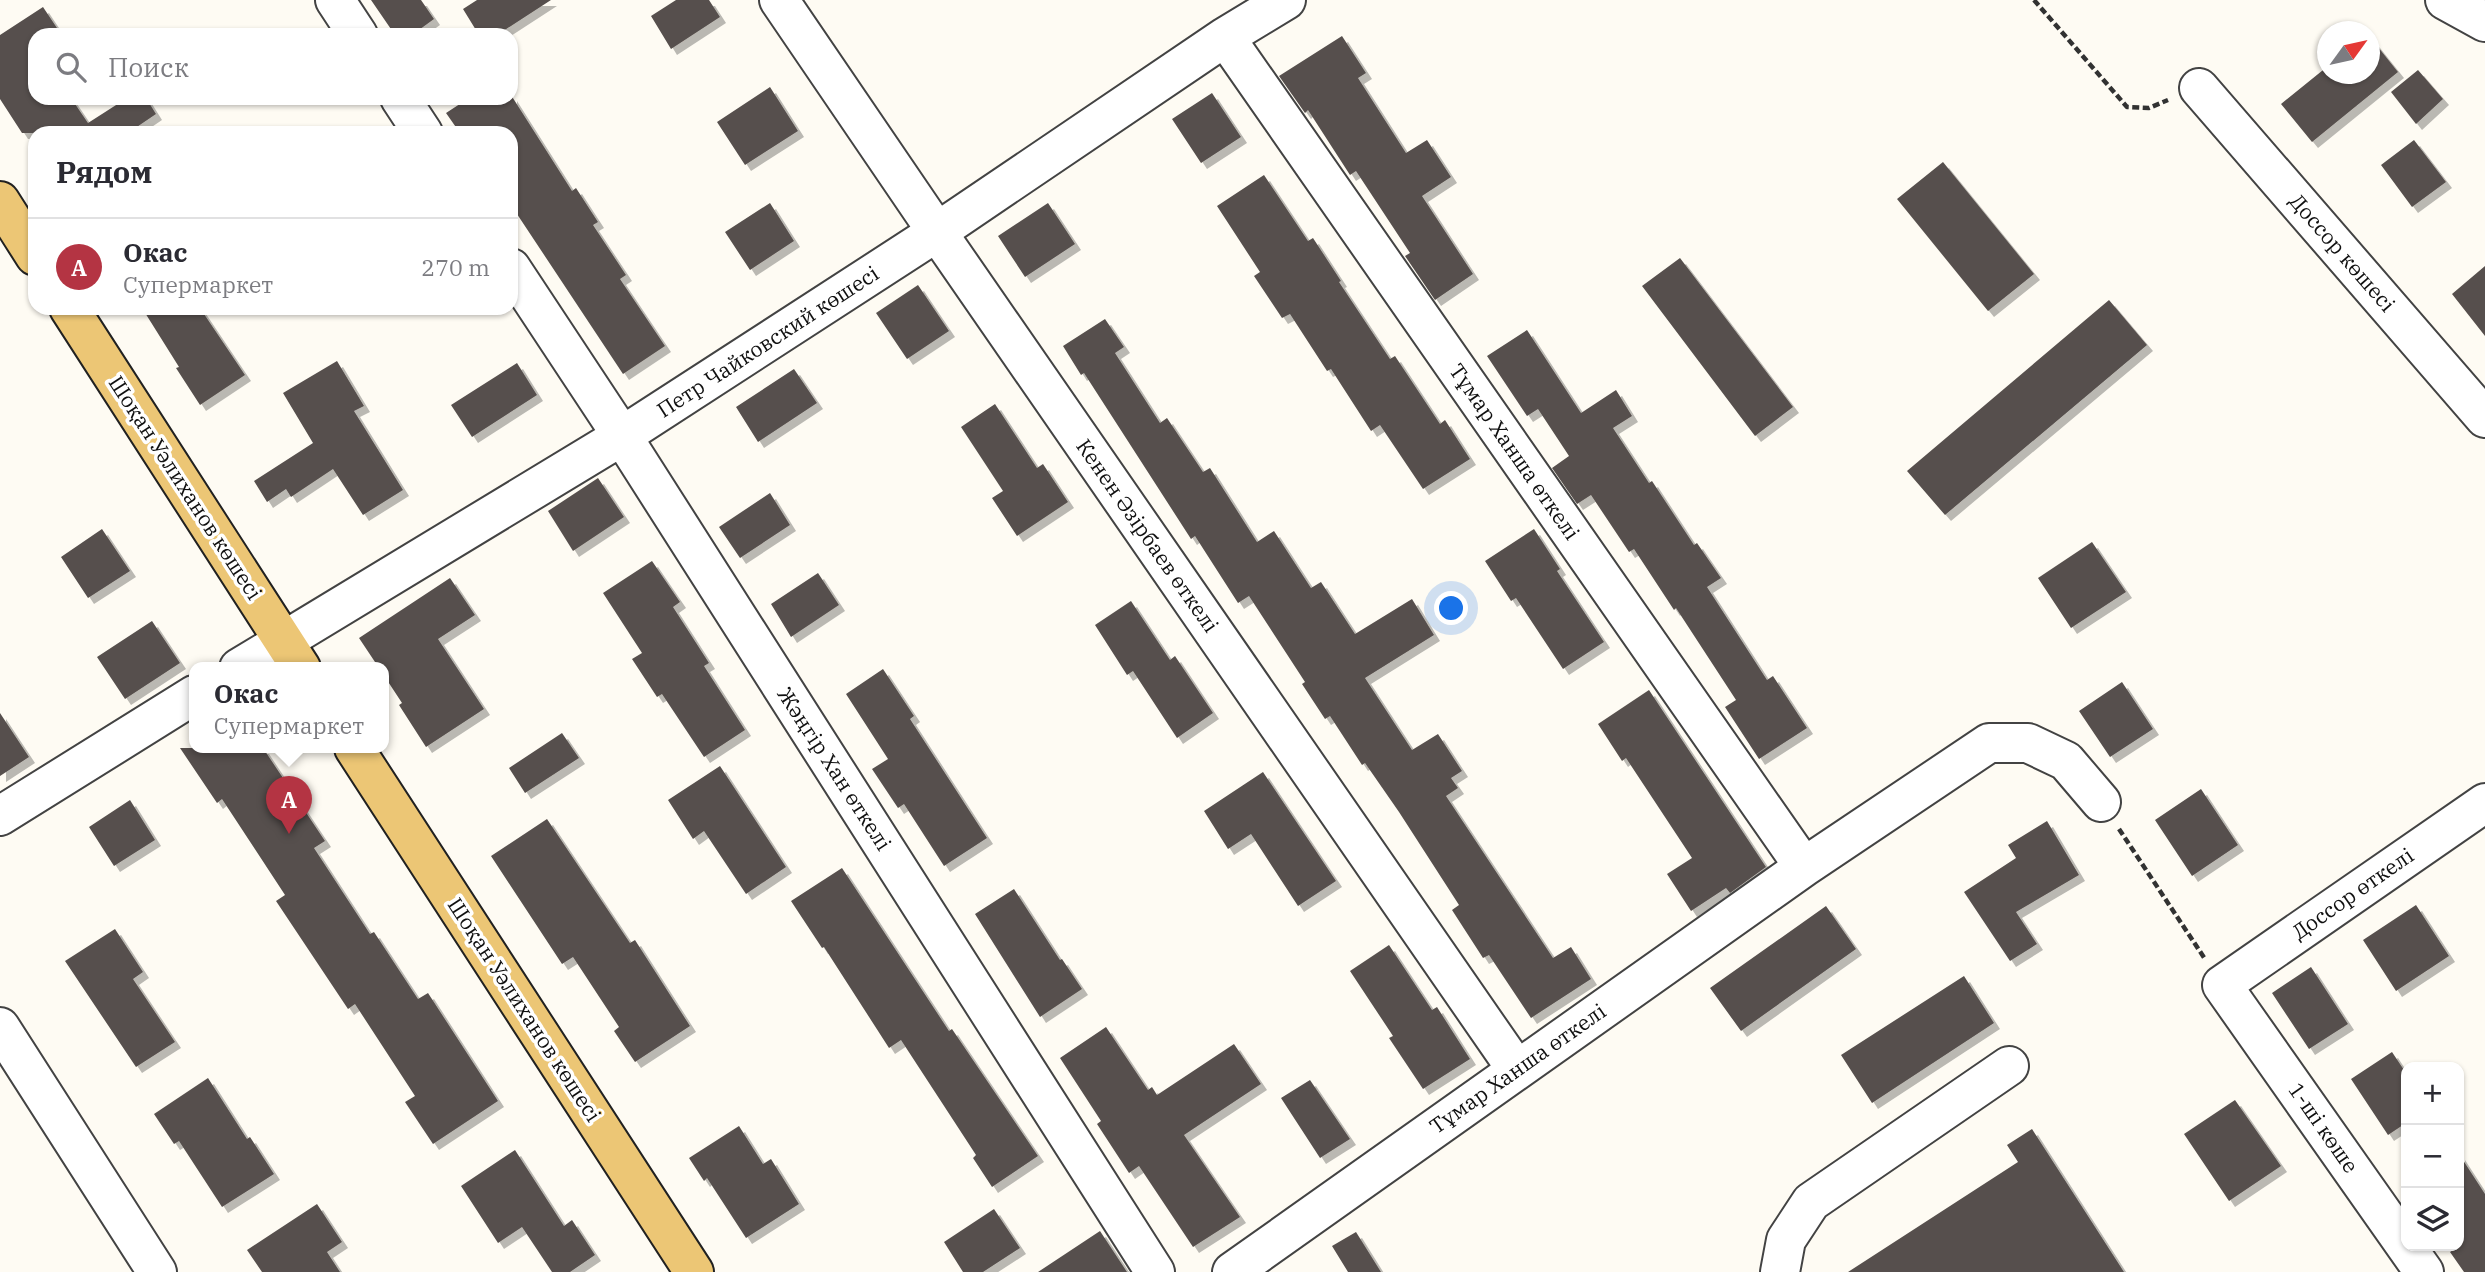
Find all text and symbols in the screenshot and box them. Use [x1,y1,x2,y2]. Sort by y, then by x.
north arrow [2317,21,2380,84]
search box [28,28,518,105]
icon: search [52,48,90,86]
text: Поиск [108,50,189,84]
text: Рядом [56,152,152,191]
street label: Доссор көшесі [2284,187,2402,317]
text: Окас [123,235,187,269]
text: A [71,252,87,282]
text: 270 m [421,252,490,282]
street label: Петр Чайковский көшесі [651,259,884,423]
text: Супермаркет [123,269,273,299]
street label: Тұмар Ханша өткелі [1443,358,1586,545]
street label: Шоқан Уәлиханов көшесі [103,370,269,605]
street label: Кенен Әзірбаев өткелі [1070,433,1225,638]
your location [1434,591,1468,625]
popup [189,662,389,753]
text: Окас [214,676,278,710]
street label: Жәңгір Хан өткелі [772,681,898,856]
text: Супермаркет [214,710,364,740]
pin: A [266,776,312,834]
street label: Доссор өткелі [2286,841,2419,945]
street label: Шоқан Уәлиханов көшесі [442,892,608,1127]
street label: Тұмар Ханша өткелі [1424,997,1611,1140]
map controls [2401,1062,2464,1251]
button: + [2401,1062,2464,1125]
street label: 1-ші көше [2283,1077,2365,1178]
button: − [2401,1125,2464,1188]
button: layers [2401,1188,2464,1251]

